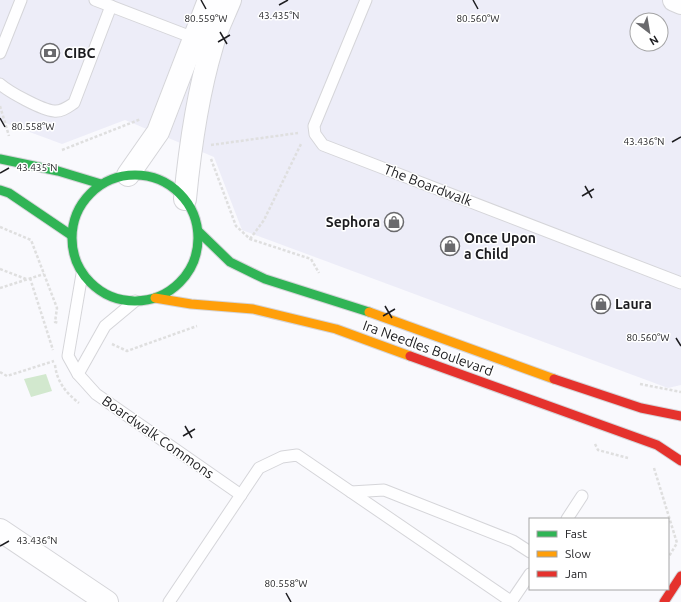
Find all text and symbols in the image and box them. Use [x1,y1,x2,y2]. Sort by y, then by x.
text: 43.435°N [258,10,300,21]
north arrow [629,12,669,52]
text: 80.559°W [184,13,228,24]
text: 80.560°W [456,13,500,24]
text: N [648,33,661,48]
bank icon: CIBC [39,42,61,64]
place label: CIBC [64,45,95,61]
text: 80.558°W [11,121,55,132]
text: 43.436°N [623,136,665,147]
street label: The Boardwalk [382,161,474,209]
text: 43.435°N [16,162,58,173]
shop icon: Sephora [383,211,405,233]
place label: Sephora [326,214,380,230]
place label: Once Upon a Child [464,230,536,262]
shop icon: Once Upon a Child [439,235,461,257]
shop icon: Laura [590,293,612,315]
place label: Laura [615,296,652,312]
street label: Ira Needles Boulevard [361,317,495,379]
text: 80.560°W [626,332,670,343]
street label: Boardwalk Commons [99,392,217,482]
legend [529,518,669,590]
text: Fast [565,527,587,540]
text: 43.436°N [16,535,58,546]
text: Slow [565,547,591,560]
text: Jam [565,567,587,580]
text: 80.558°W [264,578,308,589]

